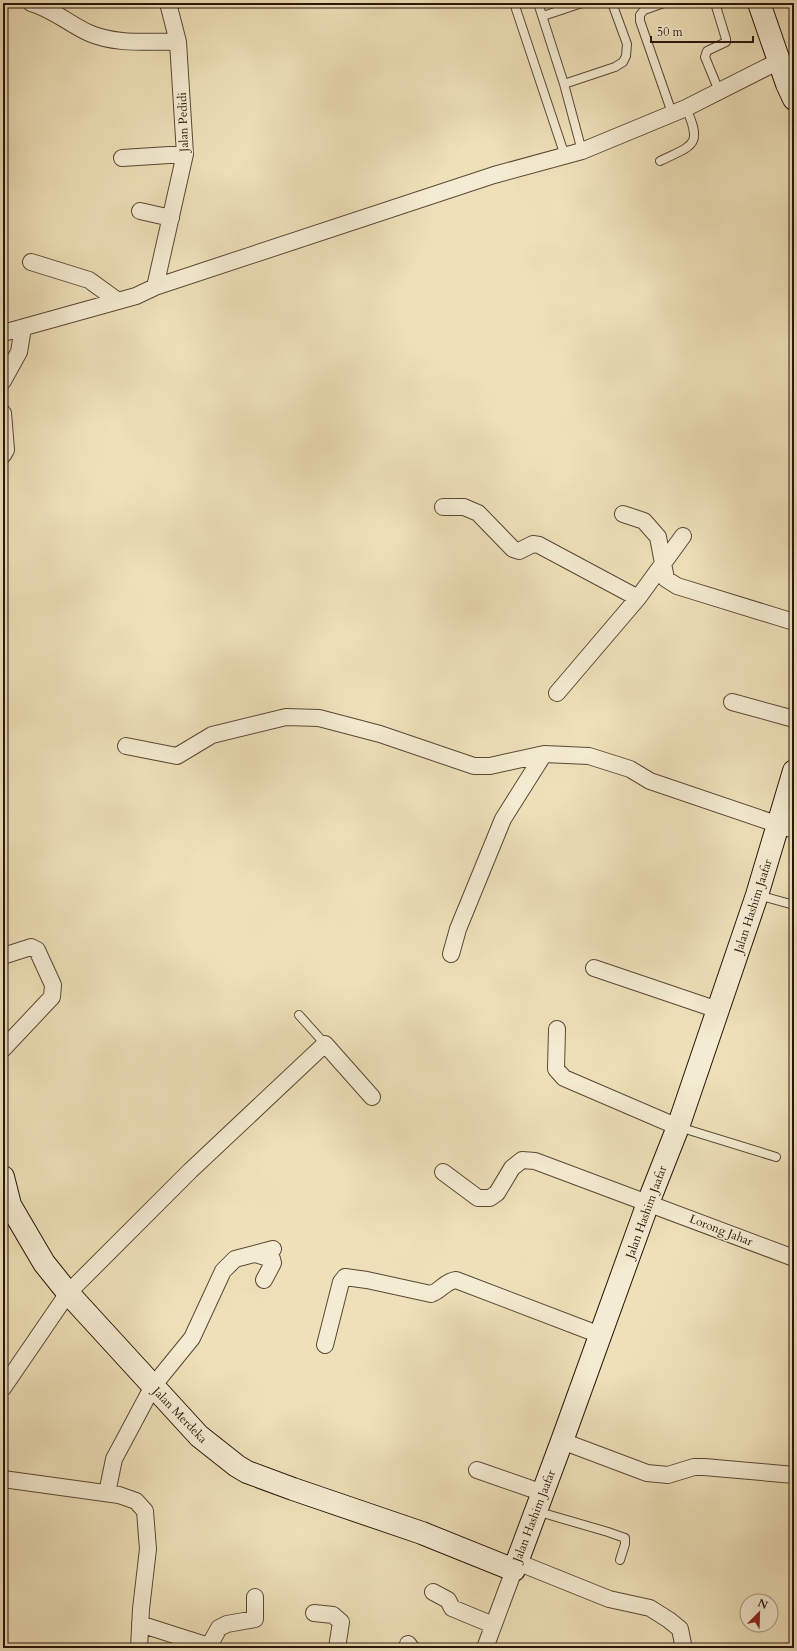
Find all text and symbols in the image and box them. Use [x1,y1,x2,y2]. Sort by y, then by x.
scale bar [651,18,753,44]
text: 50 m [657,24,684,40]
street label: Jalan Pedidi [174,91,192,154]
street label: Jalan Hashim Jaafar [730,856,776,957]
street label: Jalan Hashim Jaafar [621,1163,670,1263]
street label: Lorong Jahar [687,1211,756,1250]
street label: Jalan Merdeka [148,1382,211,1447]
street label: Jalan Hashim Jaafar [508,1467,559,1566]
north arrow [739,1593,779,1633]
text: N [755,1595,770,1613]

